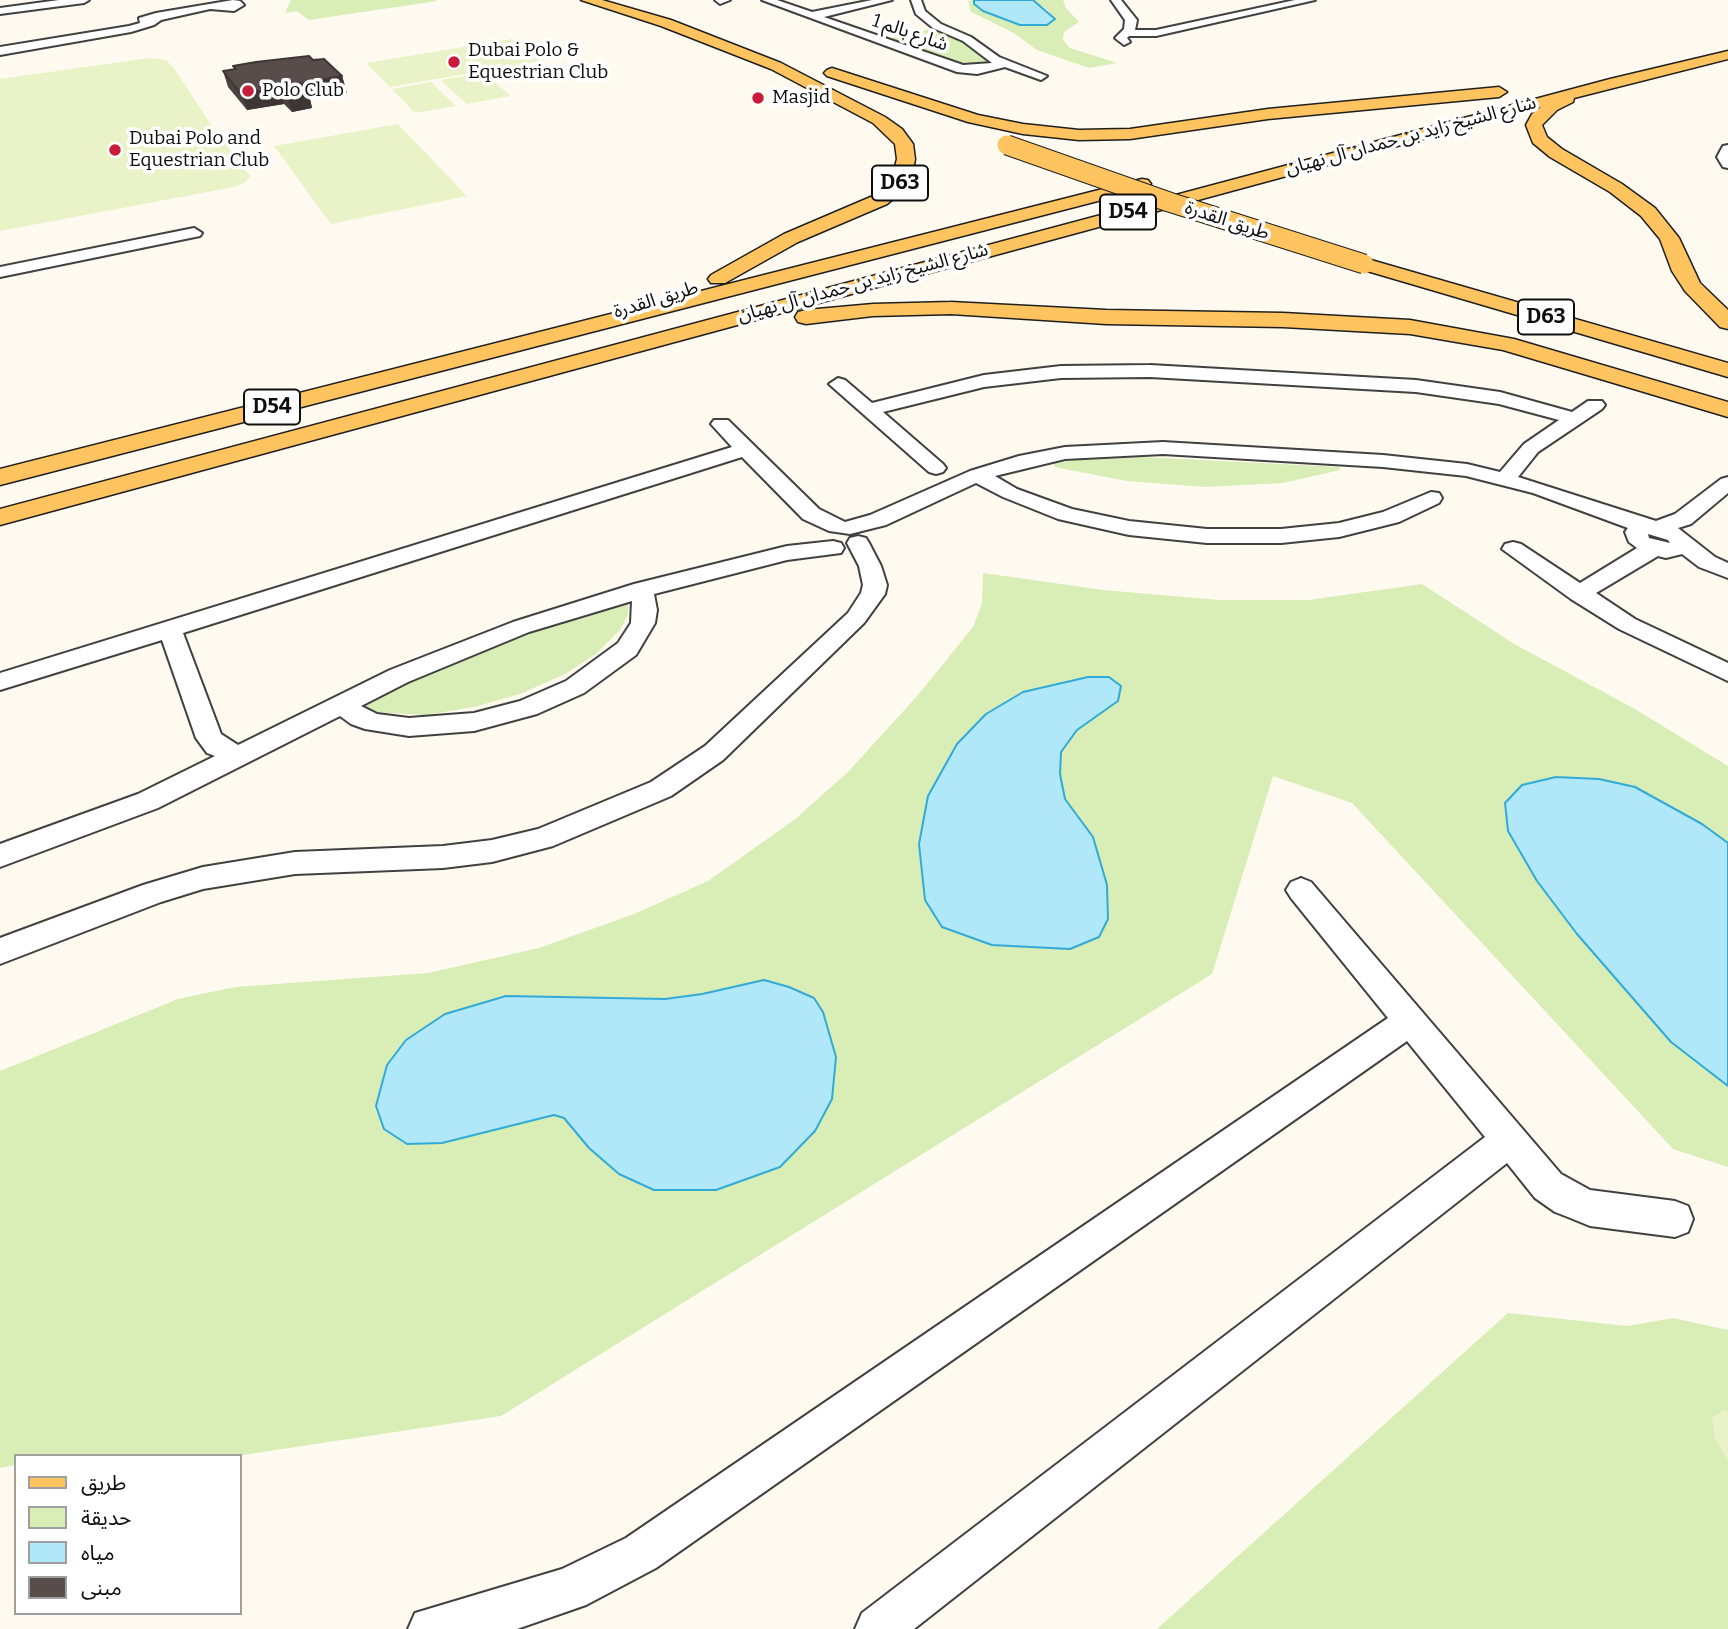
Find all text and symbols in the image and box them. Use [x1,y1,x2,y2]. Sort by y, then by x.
street label: شارع بالم 1 [869,9,951,57]
place label: Dubai Polo & Equestrian Club [468,40,608,84]
marker: Dubai Polo & Equestrian Club [446,54,462,70]
place label: Polo Club [262,80,344,102]
marker: Polo Club [240,83,256,99]
place label: Masjid [772,87,830,109]
marker: Masjid [750,90,766,106]
street label: شارع الشيخ زايد بن حمدان آل نهيان [1283,92,1539,180]
place label: Dubai Polo and Equestrian Club [129,128,269,172]
marker: Dubai Polo and Equestrian Club [107,142,123,158]
road number: D63 [872,166,928,200]
road number: D54 [1100,194,1156,230]
street label: طريق القدرة [1182,197,1272,245]
street label: شارع الشيخ زايد بن حمدان آل نهيان [735,239,991,327]
street label: طريق القدرة [611,276,701,324]
road number: D63 [1518,300,1574,334]
road number: D54 [244,390,300,424]
legend [14,1454,242,1615]
text: طريق [81,1470,126,1496]
text: حديقة [81,1505,131,1531]
text: مياه [81,1540,114,1566]
text: مبنى [81,1575,122,1601]

